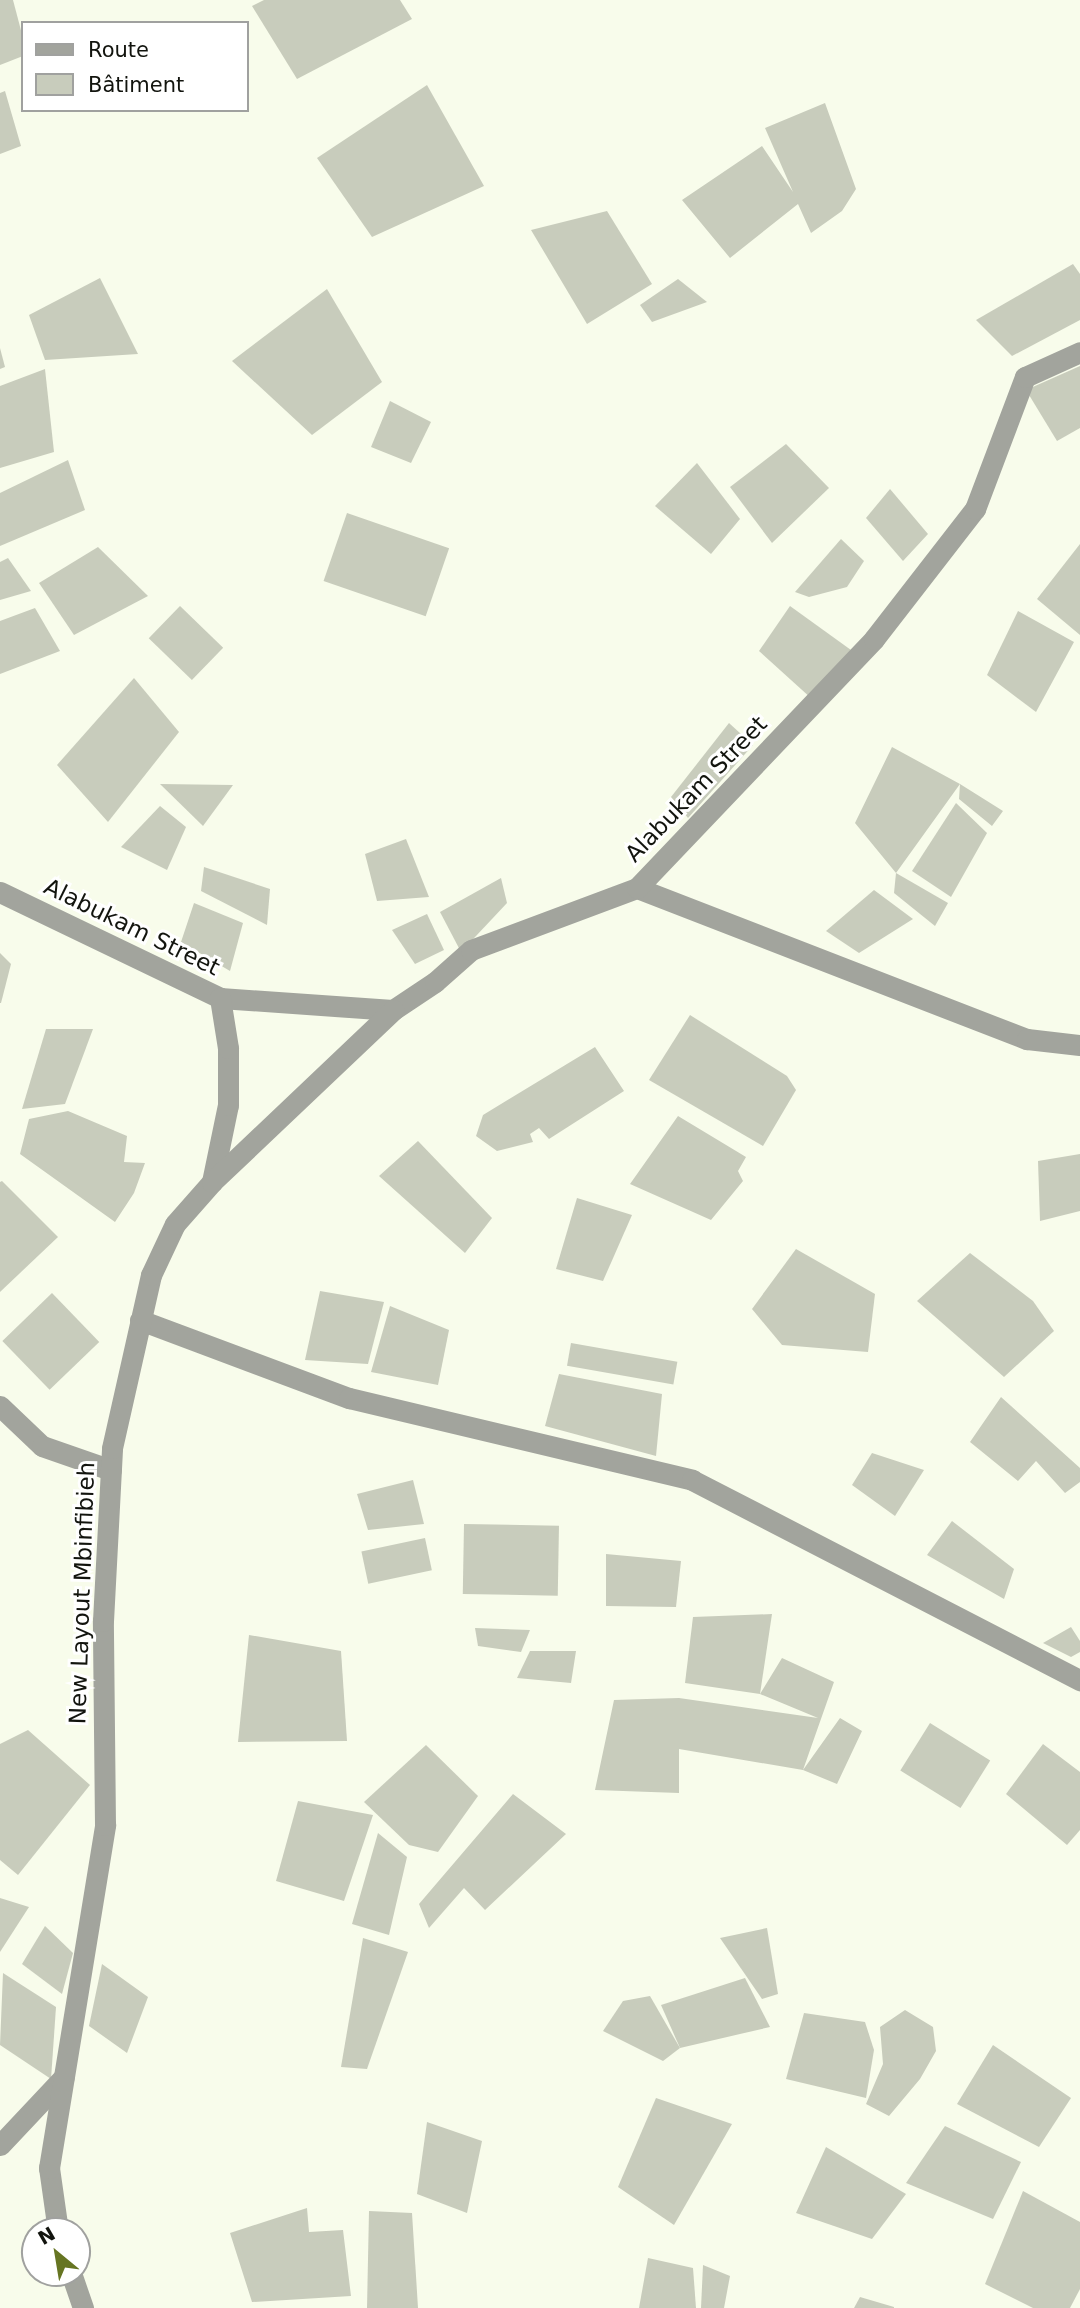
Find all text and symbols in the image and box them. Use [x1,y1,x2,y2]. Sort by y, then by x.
legend [21,21,248,112]
text: Route [88,38,149,62]
text: Bâtiment [88,73,184,97]
street label: Alabukam Street [619,710,773,868]
street label: Alabukam Street [40,873,224,981]
street label: New Layout Mbinfibieh [64,1461,100,1725]
north arrow [21,2217,91,2287]
text: N [34,2222,59,2249]

